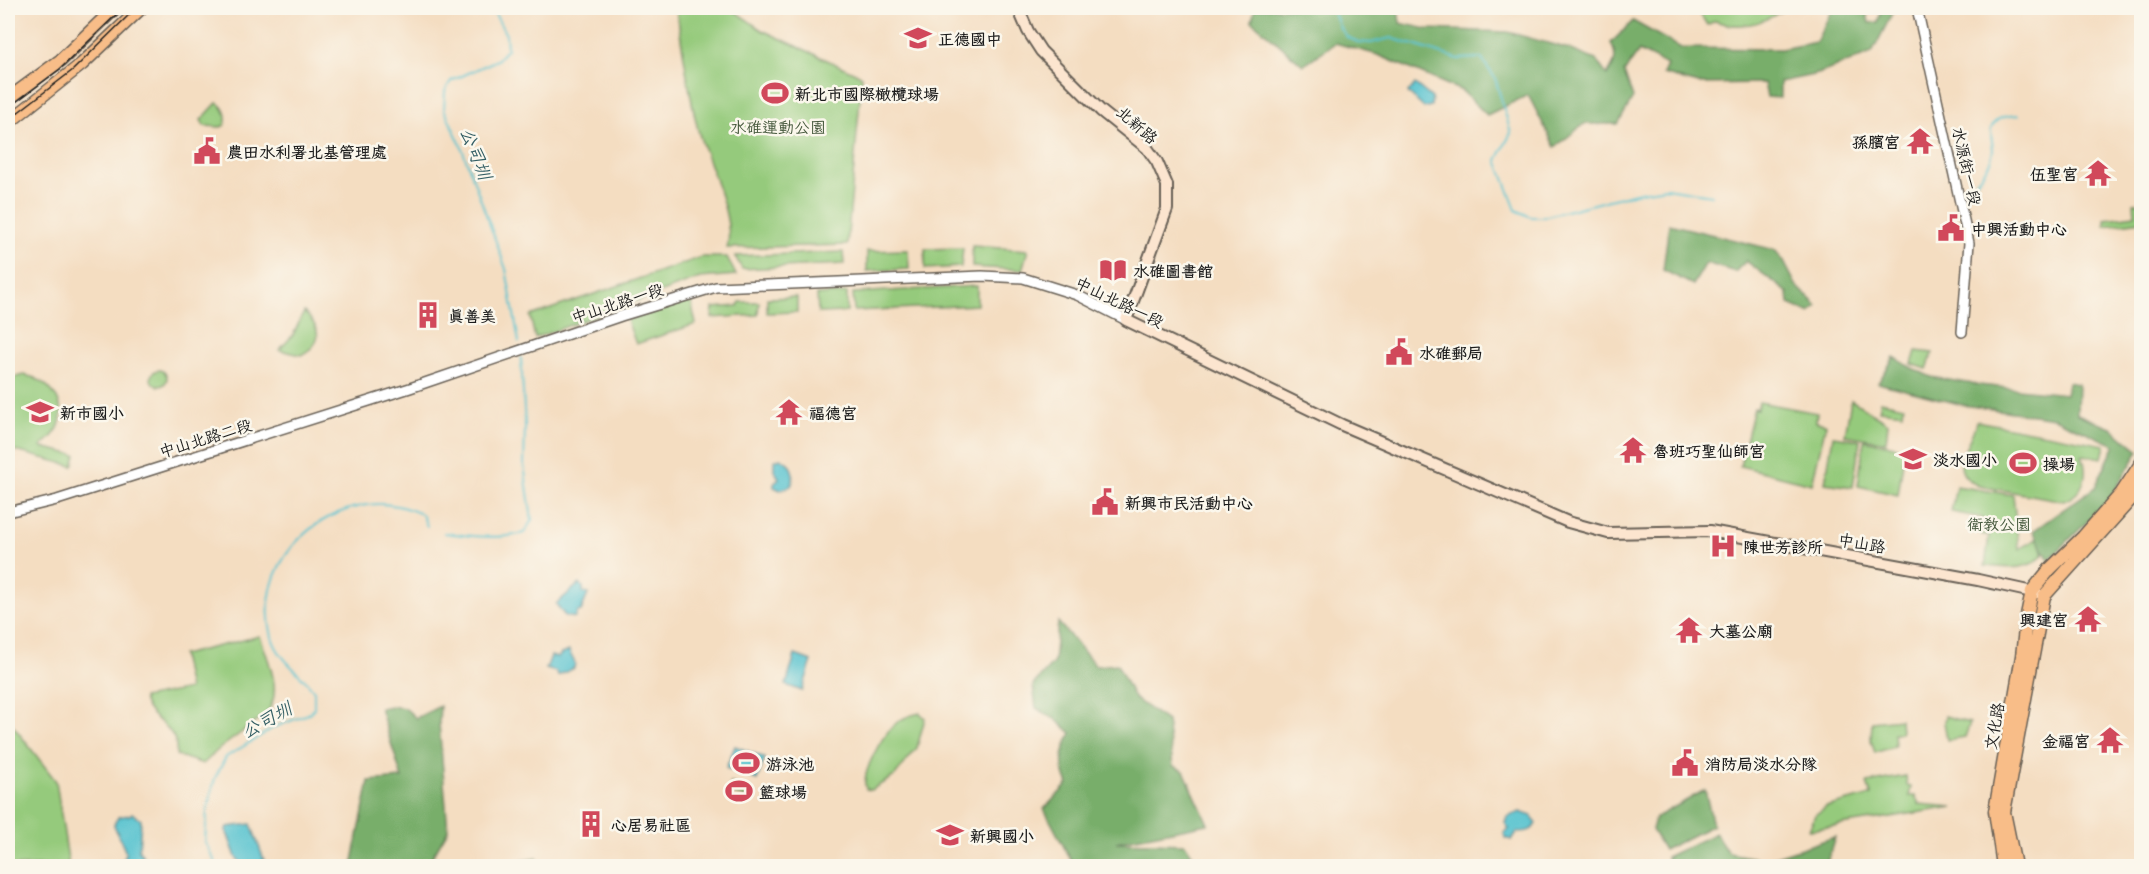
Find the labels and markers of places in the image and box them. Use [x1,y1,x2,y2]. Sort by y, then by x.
school or university icon: 正德國中 [903,23,933,53]
place label: 正德國中 [938,26,1002,50]
sports icon: 新北市國際橄欖球場 [760,78,790,108]
place label: 新北市國際橄欖球場 [795,81,939,105]
temple icon: 孫臏宮 [1905,126,1935,156]
place label: 孫臏宮 [1852,129,1900,153]
public building icon: 農田水利署北基管理處 [192,136,222,166]
place label: 農田水利署北基管理處 [227,139,387,163]
temple icon: 伍聖宮 [2083,158,2113,188]
place label: 伍聖宮 [2030,161,2078,185]
public building icon: 中興活動中心 [1936,213,1966,243]
place label: 中興活動中心 [1971,216,2067,240]
library icon: 水碓圖書館 [1098,255,1128,285]
place label: 水碓圖書館 [1133,258,1213,282]
building icon: 真善美 [413,300,443,330]
place label: 真善美 [448,303,496,327]
public building icon: 水碓郵局 [1384,337,1414,367]
place label: 水碓郵局 [1419,340,1483,364]
school or university icon: 新市國小 [25,397,55,427]
temple icon: 福德宮 [774,397,804,427]
place label: 新市國小 [60,400,124,424]
place label: 福德宮 [809,400,857,424]
temple icon: 魯班巧聖仙師宮 [1618,435,1648,465]
place label: 魯班巧聖仙師宮 [1653,438,1765,462]
school or university icon: 淡水國小 [1898,444,1928,474]
place label: 淡水國小 [1933,447,1997,471]
sports icon: 操場 [2008,448,2038,478]
place label: 操場 [2043,451,2075,475]
public building icon: 新興市民活動中心 [1090,487,1120,517]
place label: 新興市民活動中心 [1125,490,1253,514]
hospital icon: 陳世芳診所 [1708,531,1738,561]
place label: 陳世芳診所 [1743,534,1823,558]
temple icon: 興建宮 [2073,604,2103,634]
place label: 興建宮 [2020,607,2068,631]
temple icon: 大墓公廟 [1674,615,1704,645]
place label: 大墓公廟 [1709,618,1773,642]
temple icon: 金福宮 [2095,725,2125,755]
place label: 金福宮 [2042,728,2090,752]
sports icon: 游泳池 [731,748,761,778]
public building icon: 消防局淡水分隊 [1670,748,1700,778]
place label: 游泳池 [766,751,814,775]
place label: 消防局淡水分隊 [1705,751,1817,775]
sports icon: 籃球場 [724,776,754,806]
place label: 籃球場 [759,779,807,803]
building icon: 心居易社區 [576,809,606,839]
place label: 心居易社區 [611,812,691,836]
school or university icon: 新興國小 [935,820,965,850]
place label: 新興國小 [970,823,1034,847]

